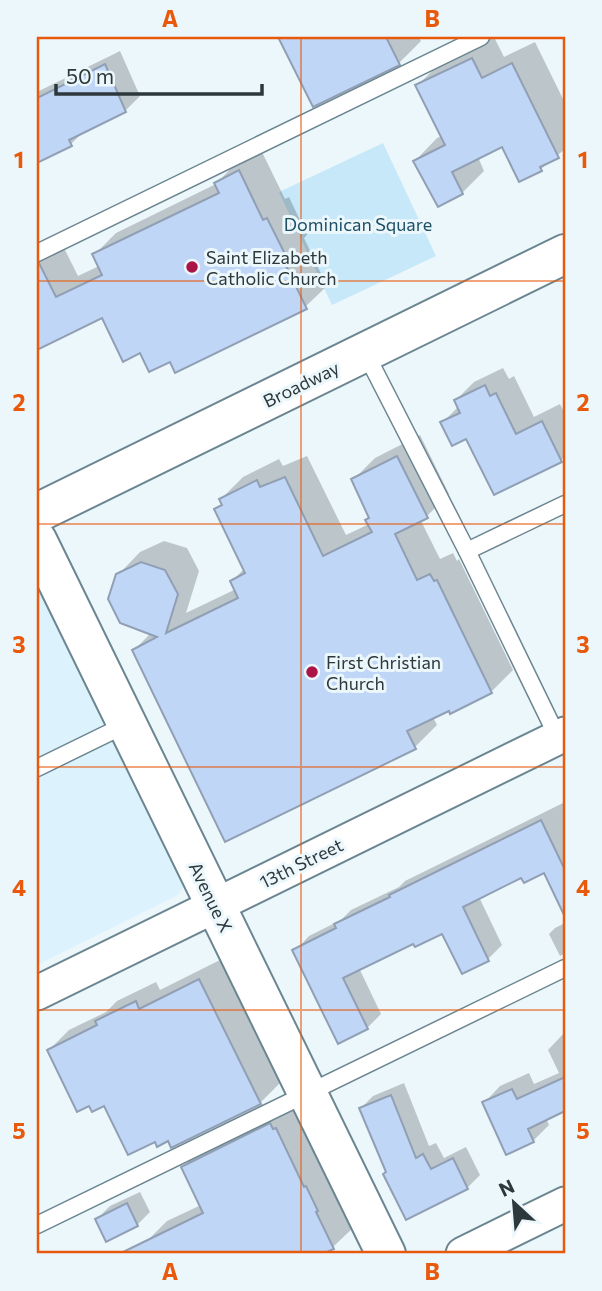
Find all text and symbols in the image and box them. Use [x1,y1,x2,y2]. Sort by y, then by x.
text: A [162,4,179,32]
text: B [424,4,440,32]
scale bar [56,52,262,96]
text: 50 m [66,63,114,88]
text: 1 [14,145,24,173]
text: 1 [578,145,588,173]
park label: Dominican Square [284,213,432,235]
place label: Saint Elizabeth Catholic Church [206,246,337,289]
marker: Saint Elizabeth Catholic Church [184,259,200,275]
street label: Broadway [259,356,343,412]
text: 2 [12,388,26,416]
text: 2 [576,388,590,416]
text: 3 [12,630,26,658]
text: 3 [576,630,590,658]
place label: First Christian Church [326,651,441,694]
marker: First Christian Church [304,664,320,680]
street label: 13th Street [256,833,346,893]
street label: Avenue X [185,858,237,936]
text: 4 [12,873,26,901]
text: 4 [576,873,590,901]
text: 5 [12,1116,26,1144]
text: 5 [576,1116,590,1144]
north arrow [480,1168,550,1238]
text: N [495,1174,518,1201]
text: A [162,1257,179,1285]
text: B [424,1257,440,1285]

